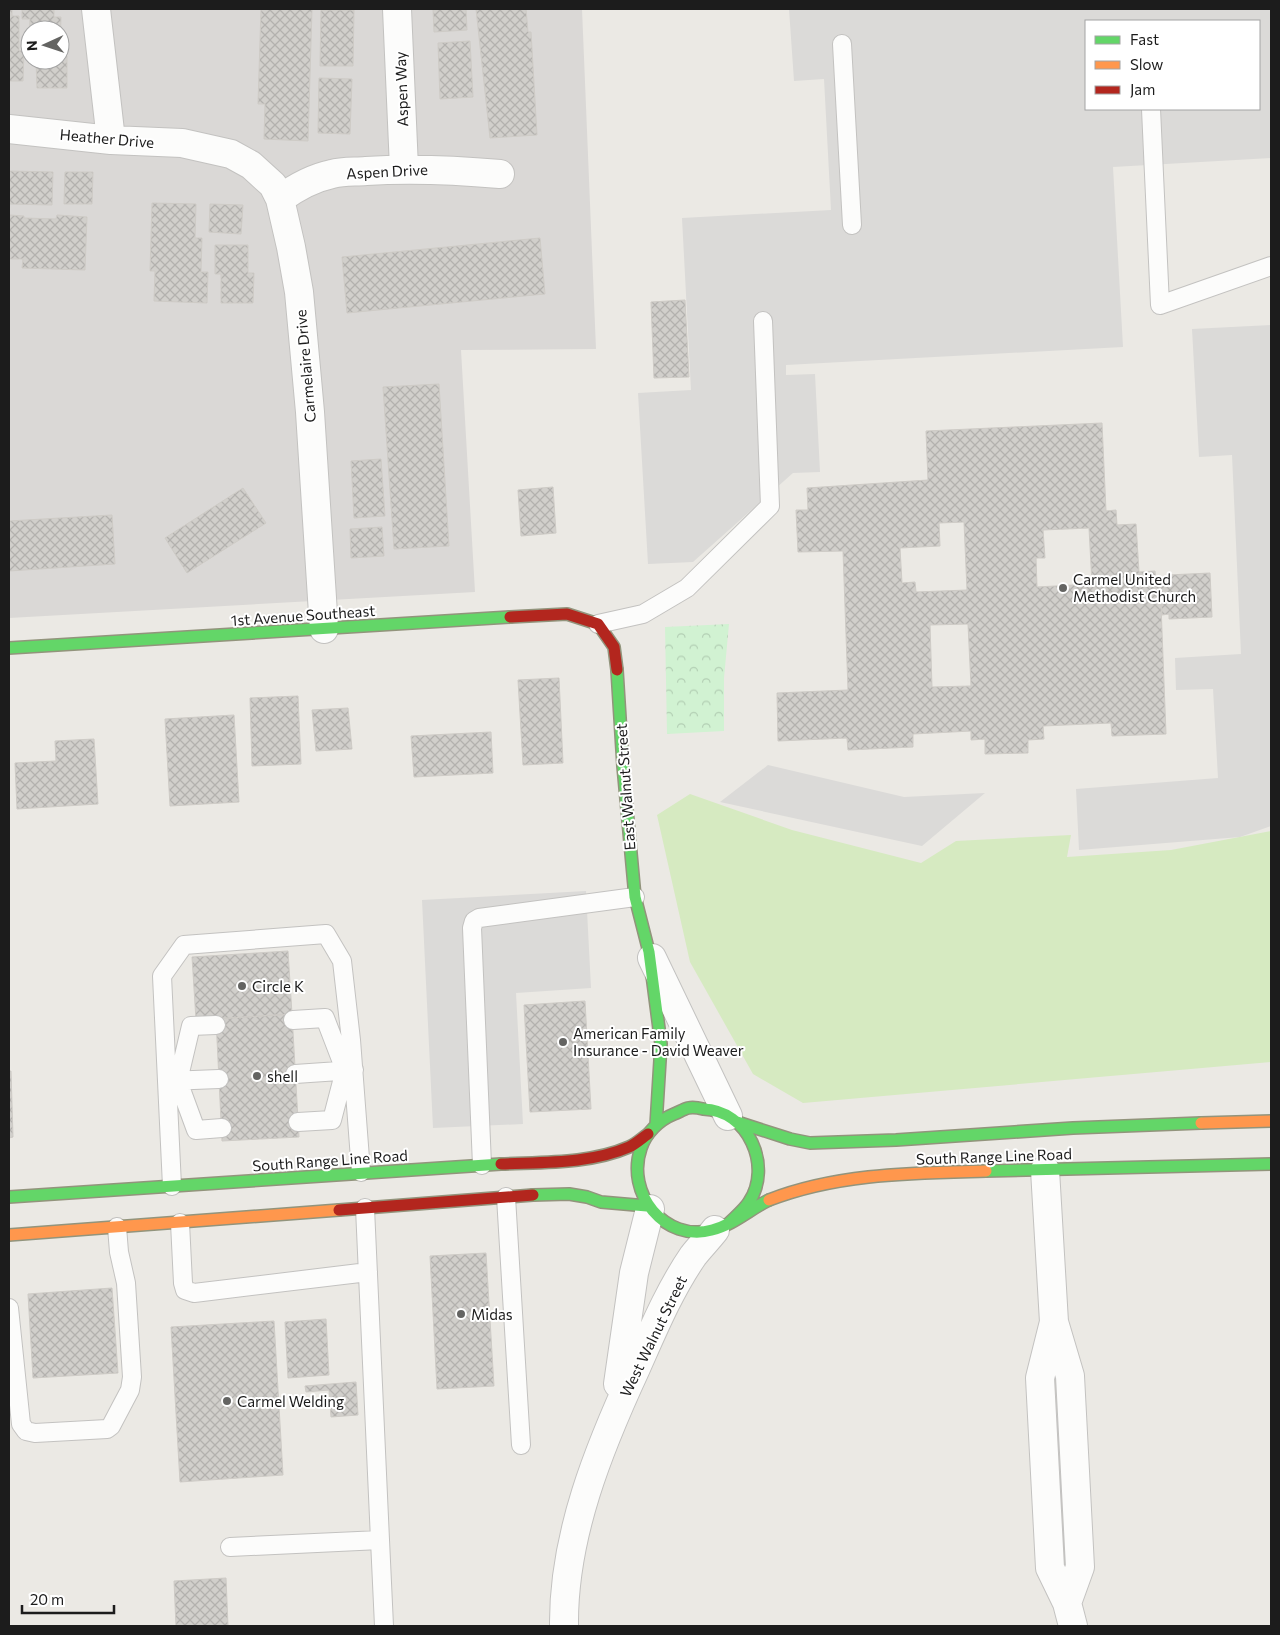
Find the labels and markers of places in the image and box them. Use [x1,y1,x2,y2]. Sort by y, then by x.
place label: Carmel United Methodist Church [1073,570,1196,605]
marker: Carmel United Methodist Church [1057,582,1069,594]
place label: Circle K [252,977,304,995]
marker: Circle K [236,980,248,992]
place label: American Family Insurance - David Weaver [573,1024,744,1059]
marker: American Family Insurance - David Weaver [557,1036,569,1048]
place label: shell [267,1067,298,1085]
marker: shell [251,1070,263,1082]
place label: Midas [471,1305,513,1323]
marker: Midas [455,1308,467,1320]
place label: Carmel Welding [237,1392,344,1410]
marker: Carmel Welding [221,1395,233,1407]

